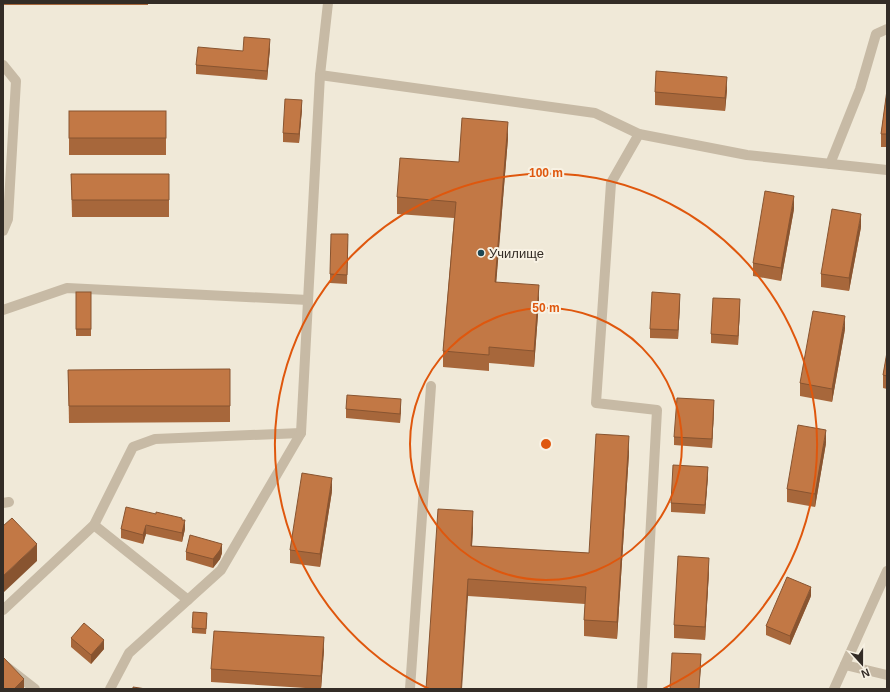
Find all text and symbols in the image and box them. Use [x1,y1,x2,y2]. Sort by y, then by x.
text: 100 m [529,166,563,180]
place label: Училище [489,246,544,261]
marker: Училище [476,248,486,258]
text: 50 m [532,301,560,315]
centre of rings [539,437,553,451]
north arrow [842,644,882,684]
text: N [860,666,871,680]

